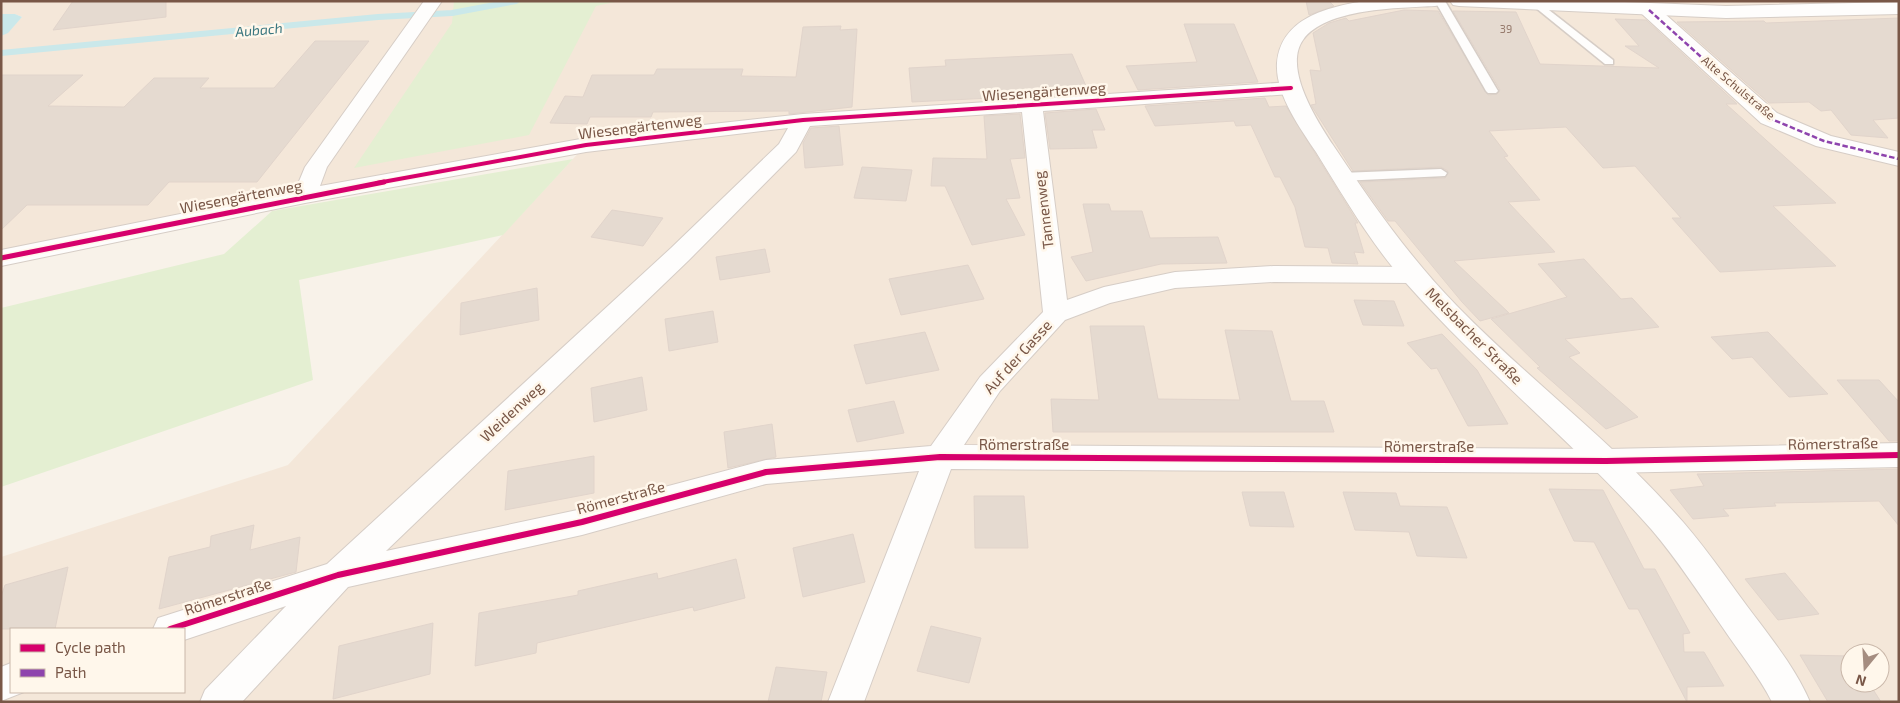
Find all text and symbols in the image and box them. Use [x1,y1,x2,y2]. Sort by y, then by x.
water label: Aubach [234,19,283,40]
house number: 39 [1500,22,1512,35]
street label: Alte Schulstraße [1699,53,1778,122]
street label: Wiesengärtenweg [981,78,1107,104]
street label: Wiesengärtenweg [577,109,703,143]
street label: Tannenweg [1029,169,1057,250]
street label: Wiesengärtenweg [178,175,304,217]
street label: Melsbacher Straße [1422,283,1527,388]
street label: Auf der Gasse [979,316,1055,397]
street label: Weidenweg [476,377,547,445]
street label: Römerstraße [1787,433,1878,453]
street label: Römerstraße [979,435,1069,453]
street label: Römerstraße [1384,437,1474,455]
street label: Römerstraße [575,477,667,517]
street label: Römerstraße [182,573,274,619]
legend [10,628,185,693]
text: Cycle path [55,638,126,656]
north arrow [1840,643,1890,693]
text: Path [55,663,86,681]
text: N [1853,671,1868,690]

